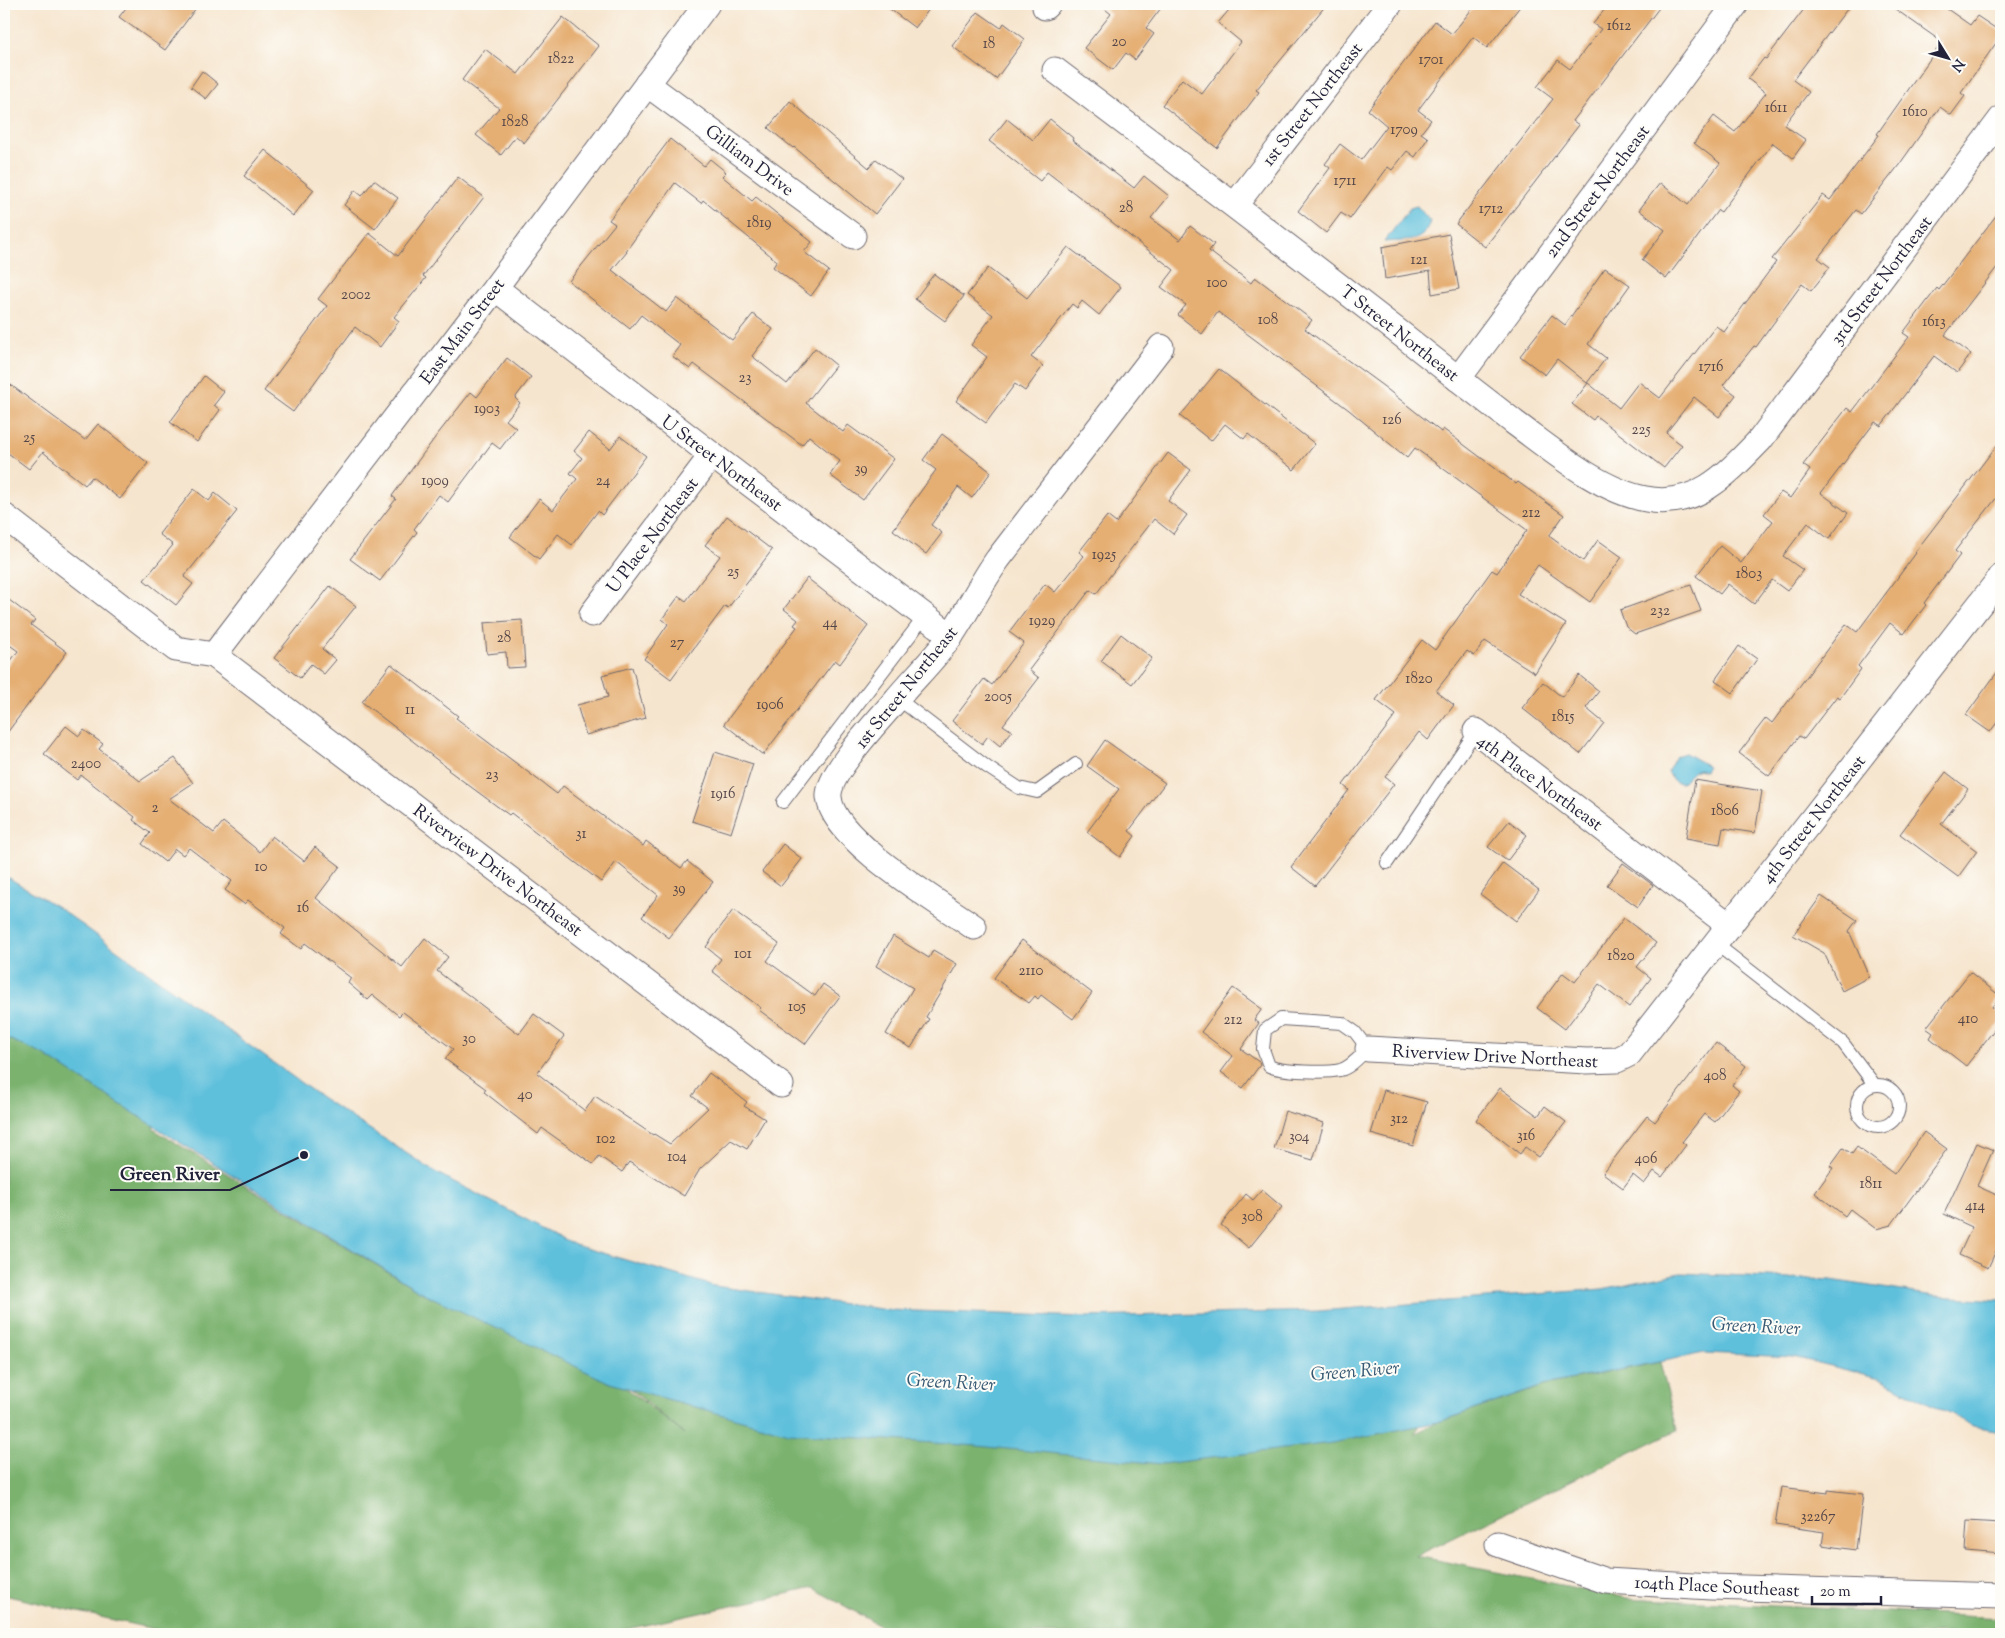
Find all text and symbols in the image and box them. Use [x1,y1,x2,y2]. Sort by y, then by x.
house number: 1612 [1607,16,1631,37]
house number: 20 [1112,32,1127,53]
north arrow [1922,32,1972,82]
house number: 18 [983,34,995,55]
street label: 1st Street Northeast [1257,38,1370,173]
house number: 1822 [548,49,574,70]
house number: 1701 [1418,50,1444,71]
text: N [1945,54,1968,75]
house number: 1611 [1765,98,1787,119]
house number: 1610 [1902,102,1928,123]
house number: 1828 [502,112,528,133]
street label: Gilliam Drive [699,120,799,204]
house number: 1709 [1390,120,1418,141]
street label: 2nd Street Northeast [1540,120,1657,264]
house number: 1711 [1334,171,1356,192]
house number: 28 [1119,198,1133,219]
house number: 1712 [1479,199,1503,220]
street label: 3rd Street Northeast [1825,211,1940,351]
house number: 1819 [747,213,771,234]
house number: 121 [1410,250,1428,271]
house number: 100 [1207,273,1227,294]
street label: East Main Street [415,274,512,391]
street label: T Street Northeast [1334,280,1463,389]
house number: 2002 [341,285,371,306]
house number: 108 [1258,310,1278,331]
house number: 1613 [1922,312,1946,333]
house number: 1716 [1698,357,1724,378]
house number: 23 [738,368,752,389]
house number: 1903 [474,399,500,420]
street label: U Street Northeast [655,410,787,519]
house number: 126 [1382,410,1402,431]
house number: 225 [1631,420,1651,441]
house number: 25 [23,428,35,449]
house number: 39 [854,459,868,480]
house number: 1909 [421,471,449,492]
house number: 24 [596,471,611,492]
street label: U Place Northeast [601,473,706,600]
house number: 212 [1521,503,1541,524]
house number: 1925 [1092,545,1116,566]
house number: 25 [727,562,739,583]
house number: 1803 [1736,564,1762,585]
house number: 232 [1650,601,1670,622]
house number: 1929 [1029,611,1055,632]
house number: 44 [822,613,838,634]
street label: 1st Street Northeast [850,622,965,755]
house number: 28 [497,628,511,649]
house number: 27 [670,633,685,654]
house number: 1820 [1405,669,1433,690]
house number: 2005 [984,687,1012,708]
house number: 1906 [756,695,784,716]
house number: 11 [405,700,415,721]
house number: 1815 [1552,707,1574,728]
street label: 4th Place Northeast [1470,729,1607,838]
street label: 4th Street Northeast [1756,750,1873,890]
house number: 2400 [71,754,101,775]
house number: 23 [485,765,499,786]
house number: 1916 [711,784,735,805]
house number: 2 [151,798,159,819]
street label: Riverview Drive Northeast [407,799,587,944]
house number: 1806 [1711,801,1739,822]
house number: 31 [575,824,587,845]
house number: 10 [255,857,268,878]
house number: 39 [672,879,686,900]
house number: 16 [297,898,309,919]
house number: 101 [734,944,752,965]
house number: 1820 [1607,946,1635,967]
house number: 2110 [1018,961,1044,982]
house number: 105 [788,997,806,1018]
house number: 410 [1958,1009,1978,1030]
house number: 212 [1223,1010,1243,1031]
house number: 30 [462,1029,476,1050]
street label: Riverview Drive Northeast [1391,1040,1599,1076]
house number: 408 [1704,1066,1726,1087]
house number: 40 [517,1085,533,1106]
house number: 312 [1390,1109,1408,1130]
house number: 316 [1517,1126,1535,1147]
house number: 304 [1289,1127,1310,1148]
house number: 102 [596,1129,616,1150]
house number: 104 [667,1147,687,1168]
house number: 406 [1635,1149,1657,1170]
callout: Green River [110,1156,230,1190]
text: Green River [120,1162,221,1189]
house number: 1811 [1860,1174,1882,1195]
house number: 414 [1965,1196,1986,1217]
house number: 308 [1241,1207,1263,1228]
water label: Green River [1711,1312,1801,1343]
water label: Green River [1310,1355,1401,1390]
water label: Green River [906,1368,996,1399]
house number: 32267 [1800,1507,1836,1528]
street label: 104th Place Southeast [1634,1571,1800,1605]
scale bar [1812,1573,1881,1605]
text: 20 m [1820,1582,1851,1603]

